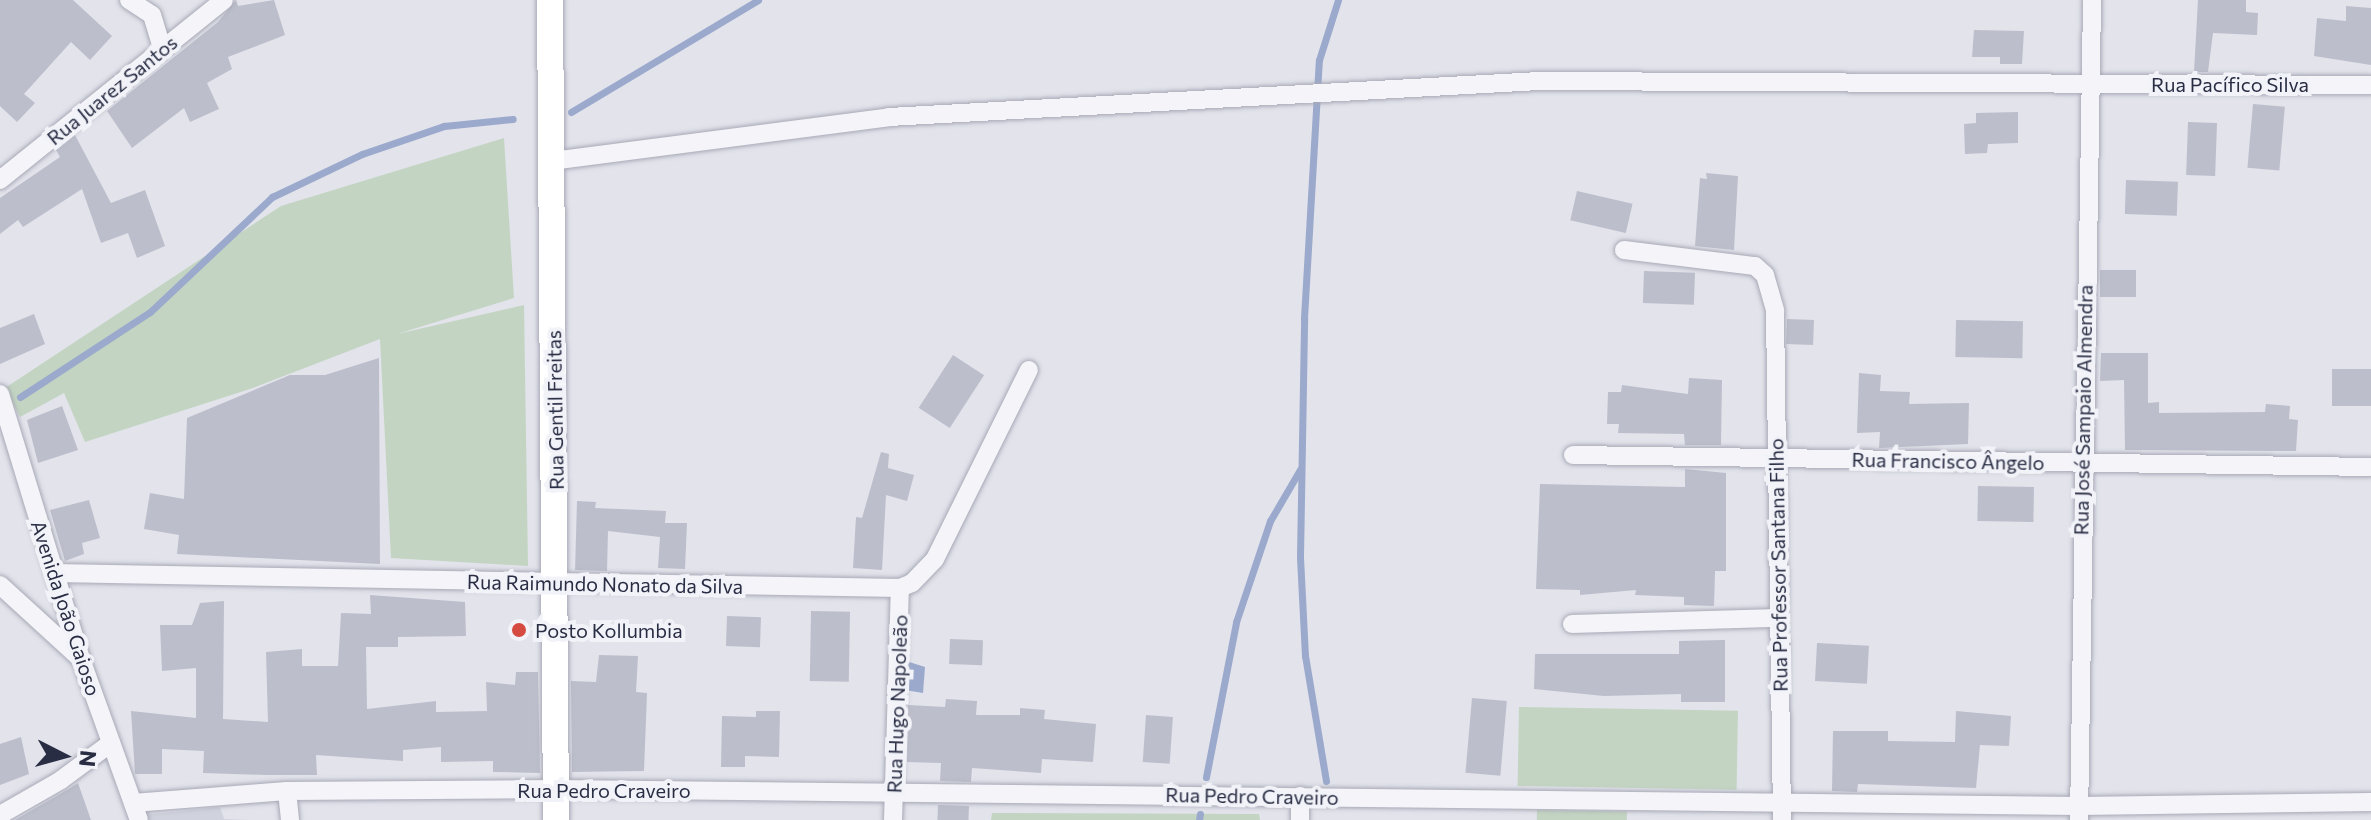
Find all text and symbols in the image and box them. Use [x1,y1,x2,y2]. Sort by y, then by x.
street label: Rua Juarez Santos [42,30,182,150]
street label: Rua Pacífico Silva [2151,72,2309,96]
street label: Rua José Sampaio Almendra [2069,284,2097,536]
street label: Rua Gentil Freitas [542,330,568,490]
street label: Rua Professor Santana Filho [1764,438,1792,692]
street label: Rua Francisco Ângelo [1851,447,2045,475]
street label: Avenida João Gaioso [26,517,106,699]
street label: Rua Raimundo Nonato da Silva [467,570,743,598]
street label: Rua Hugo Napoleão [882,614,912,794]
place label: Posto Kollumbia [535,618,683,642]
marker: Posto Kollumbia [510,621,528,639]
north arrow [24,716,104,796]
text: N [74,749,103,768]
street label: Rua Pedro Craveiro [517,778,691,802]
street label: Rua Pedro Craveiro [1165,782,1339,810]

